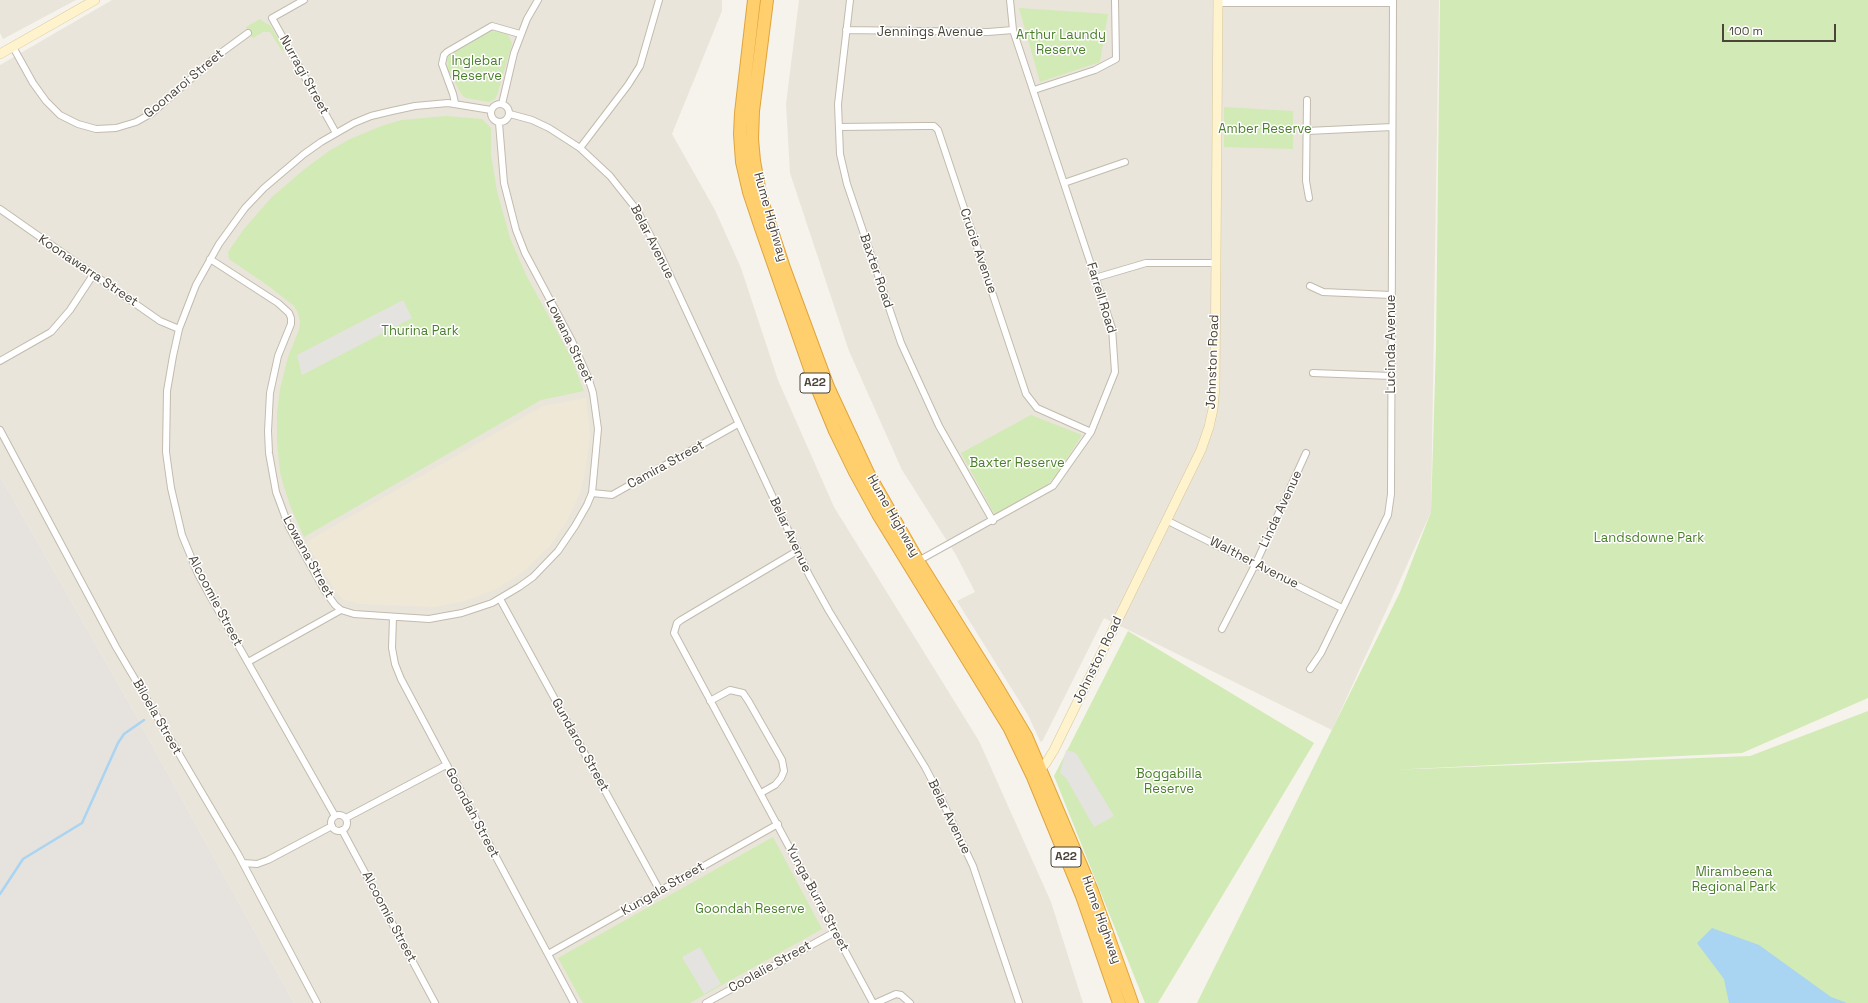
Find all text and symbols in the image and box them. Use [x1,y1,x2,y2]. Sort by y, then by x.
scale bar [1724,16,1838,42]
text: 100 m [1729,23,1763,39]
street label: Jennings Avenue [877,24,983,40]
park label: Arthur Laundy Reserve [1016,27,1106,58]
street label: Nurragi Street [276,33,332,117]
street label: Goonaroi Street [141,46,227,122]
park label: Inglebar Reserve [451,53,503,84]
park label: Amber Reserve [1218,121,1312,137]
street label: Hume Highway [750,171,790,263]
street label: Belar Avenue [627,202,677,282]
street label: Crucie Avenue [956,206,1000,296]
street label: Koonawarra Street [35,232,141,310]
street label: Baxter Road [856,232,896,310]
street label: Farrell Road [1083,261,1119,335]
street label: Lucinda Avenue [1383,294,1399,394]
street label: Lowana Street [542,297,596,385]
street label: Johnston Road [1204,314,1222,410]
park label: Thurina Park [381,323,459,339]
road number: A22 [800,373,830,393]
street label: Camira Street [625,437,707,493]
park label: Baxter Reserve [969,455,1065,471]
street label: Linda Avenue [1256,468,1306,550]
street label: Hume Highway [863,472,923,560]
street label: Belar Avenue [766,495,814,575]
street label: Lowana Street [279,513,337,601]
park label: Landsdowne Park [1594,530,1704,546]
street label: Walther Avenue [1207,534,1301,592]
street label: Alcoomie Street [185,553,245,649]
street label: Johnston Road [1070,614,1126,706]
street label: Biloela Street [129,677,185,757]
street label: Gundaroo Street [548,696,612,794]
street label: Goondah Street [442,765,502,861]
park label: Boggabilla Reserve [1136,766,1202,797]
street label: Belar Avenue [924,777,974,857]
street label: Yunga Burra Street [782,842,852,954]
road number: A22 [1051,847,1081,867]
street label: Kungala Street [619,859,707,919]
park label: Mirambeena Regional Park [1692,864,1776,895]
street label: Alcoomie Street [359,869,419,965]
street label: Hume Highway [1078,874,1124,966]
park label: Goondah Reserve [695,901,805,917]
street label: Coolalie Street [726,938,814,996]

